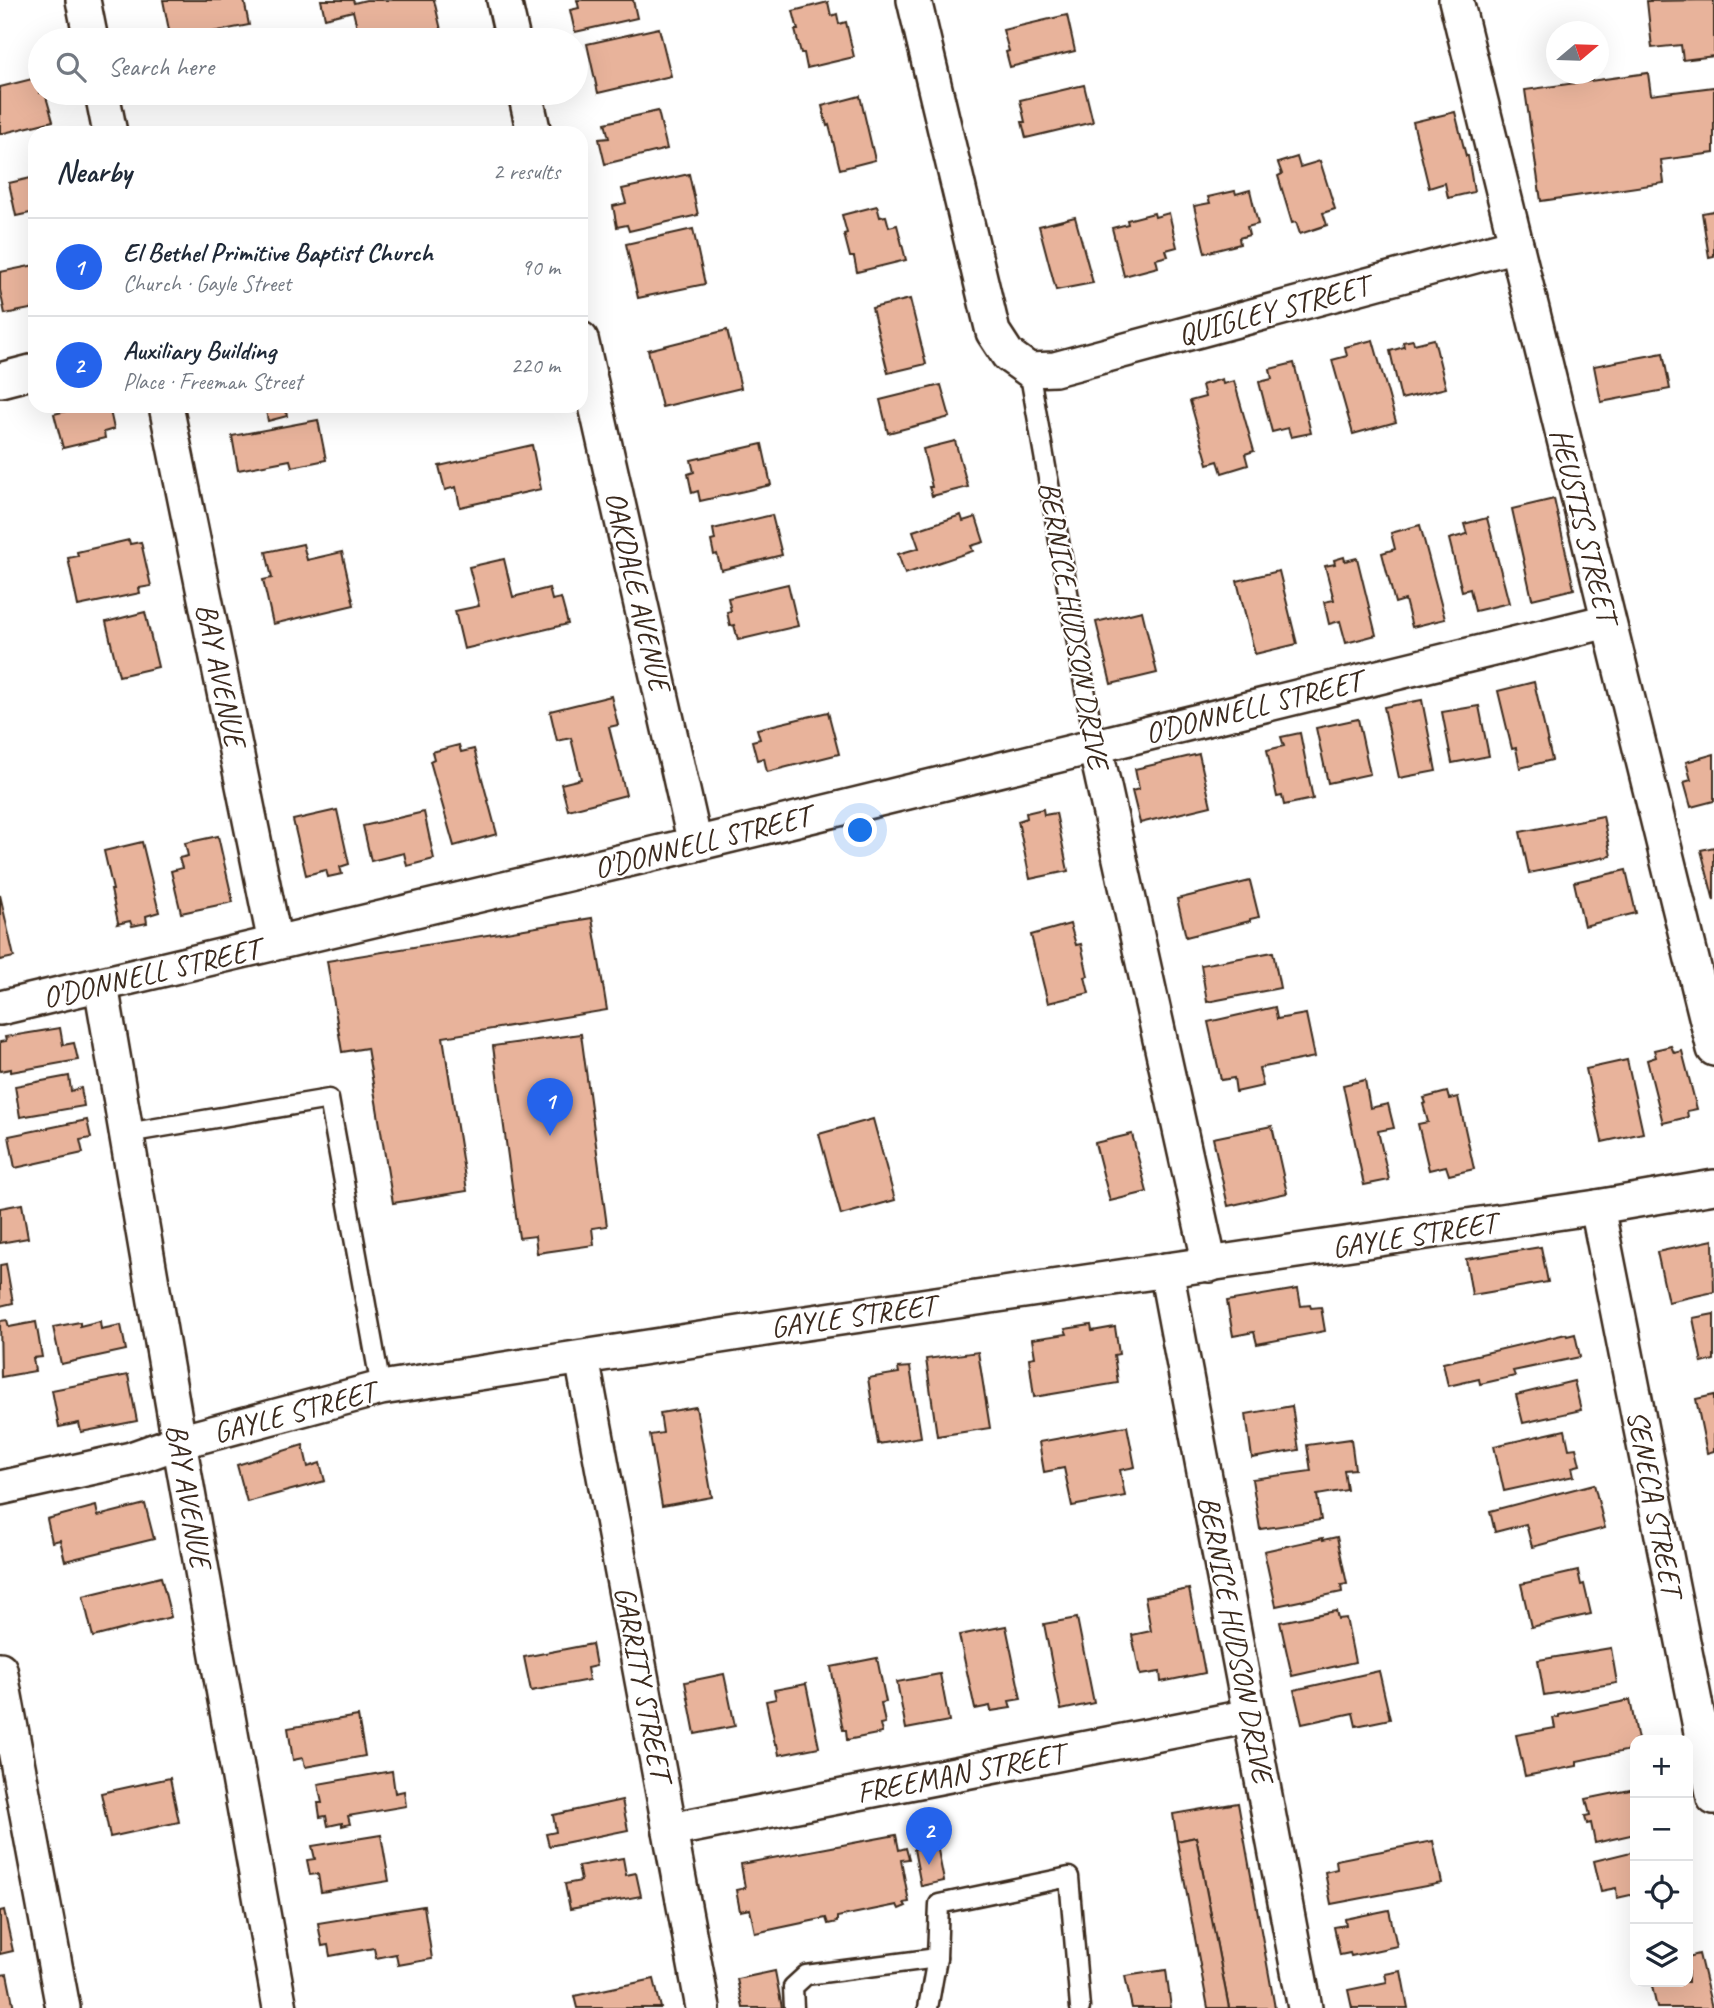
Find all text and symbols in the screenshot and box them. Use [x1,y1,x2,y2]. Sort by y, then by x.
north arrow [1546,21,1609,84]
search box [28,28,588,105]
icon: search [52,48,90,86]
text: Search here [108,50,214,83]
text: Nearby [56,153,132,191]
text: 2 results [493,157,560,186]
text: El Bethel Primitive Baptist Church [123,236,433,269]
text: 1 [74,253,84,282]
text: 90 m [521,253,560,282]
street label: QUIGLEY STREET [1174,264,1379,354]
text: Church · Gayle Street [123,269,291,298]
text: Auxiliary Building [123,334,276,367]
text: 2 [74,351,84,380]
text: 220 m [511,351,560,380]
text: Place · Freeman Street [123,367,302,396]
street label: HEUSTIS STREET [1542,424,1628,633]
street label: BERNICE HUDSON DRIVE [1030,479,1119,775]
street label: OAKDALE AVENUE [597,488,680,698]
street label: BAY AVENUE [187,600,255,753]
street label: O'DONNELL STREET [1141,660,1372,752]
street label: O'DONNELL STREET [590,795,821,887]
your location [843,813,877,847]
street label: O'DONNELL STREET [39,928,270,1016]
pin: 1 [527,1078,573,1136]
street label: GAYLE STREET [1329,1202,1505,1267]
street label: GAYLE STREET [768,1285,944,1346]
street label: GAYLE STREET [209,1371,385,1452]
street label: SENECA STREET [1618,1407,1693,1605]
street label: BAY AVENUE [158,1421,221,1574]
street label: BERNICE HUDSON DRIVE [1190,1493,1283,1789]
street label: GARRITY STREET [606,1583,682,1790]
street label: FREEMAN STREET [853,1733,1074,1812]
map controls [1630,1735,1693,1987]
button: + [1630,1735,1693,1798]
button: − [1630,1798,1693,1861]
pin: 2 [906,1807,952,1865]
button: locate [1630,1861,1693,1924]
button: layers [1630,1924,1693,1987]

